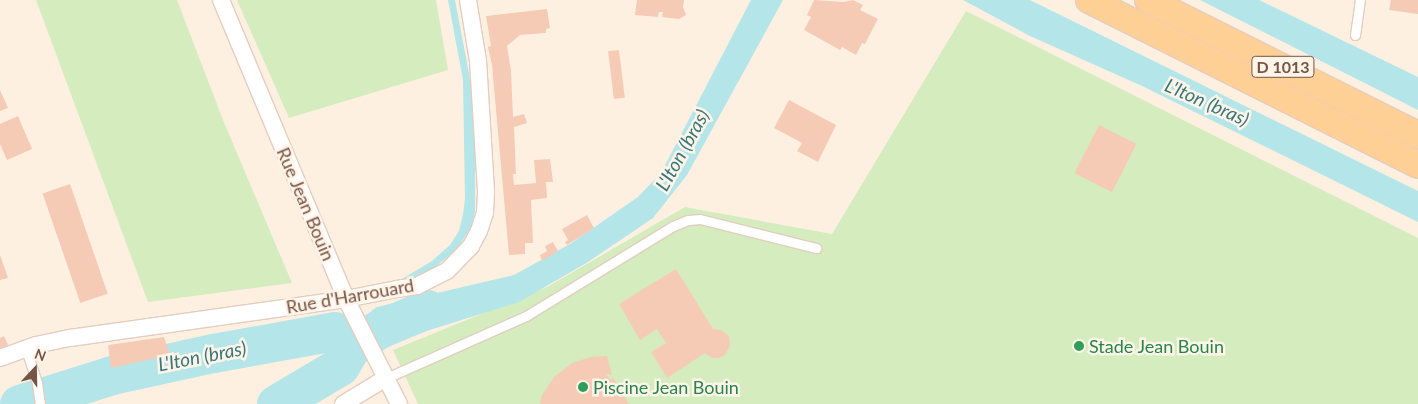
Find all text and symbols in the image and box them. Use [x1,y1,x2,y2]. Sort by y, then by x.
road number: D 1013 [1250,54,1316,80]
water label: L'Iton (bras) [1161,73,1253,131]
water label: L'Iton (bras) [650,105,714,195]
street label: Rue Jean Bouin [272,144,340,264]
street label: Rue d'Harrouard [284,274,416,318]
place label: Stade Jean Bouin [1089,335,1224,357]
water label: L'Iton (bras) [156,336,248,376]
marker: Stade Jean Bouin [1073,340,1085,352]
north arrow [10,344,60,394]
text: N [32,345,49,364]
place label: Piscine Jean Bouin [593,376,739,398]
marker: Piscine Jean Bouin [577,381,589,393]

